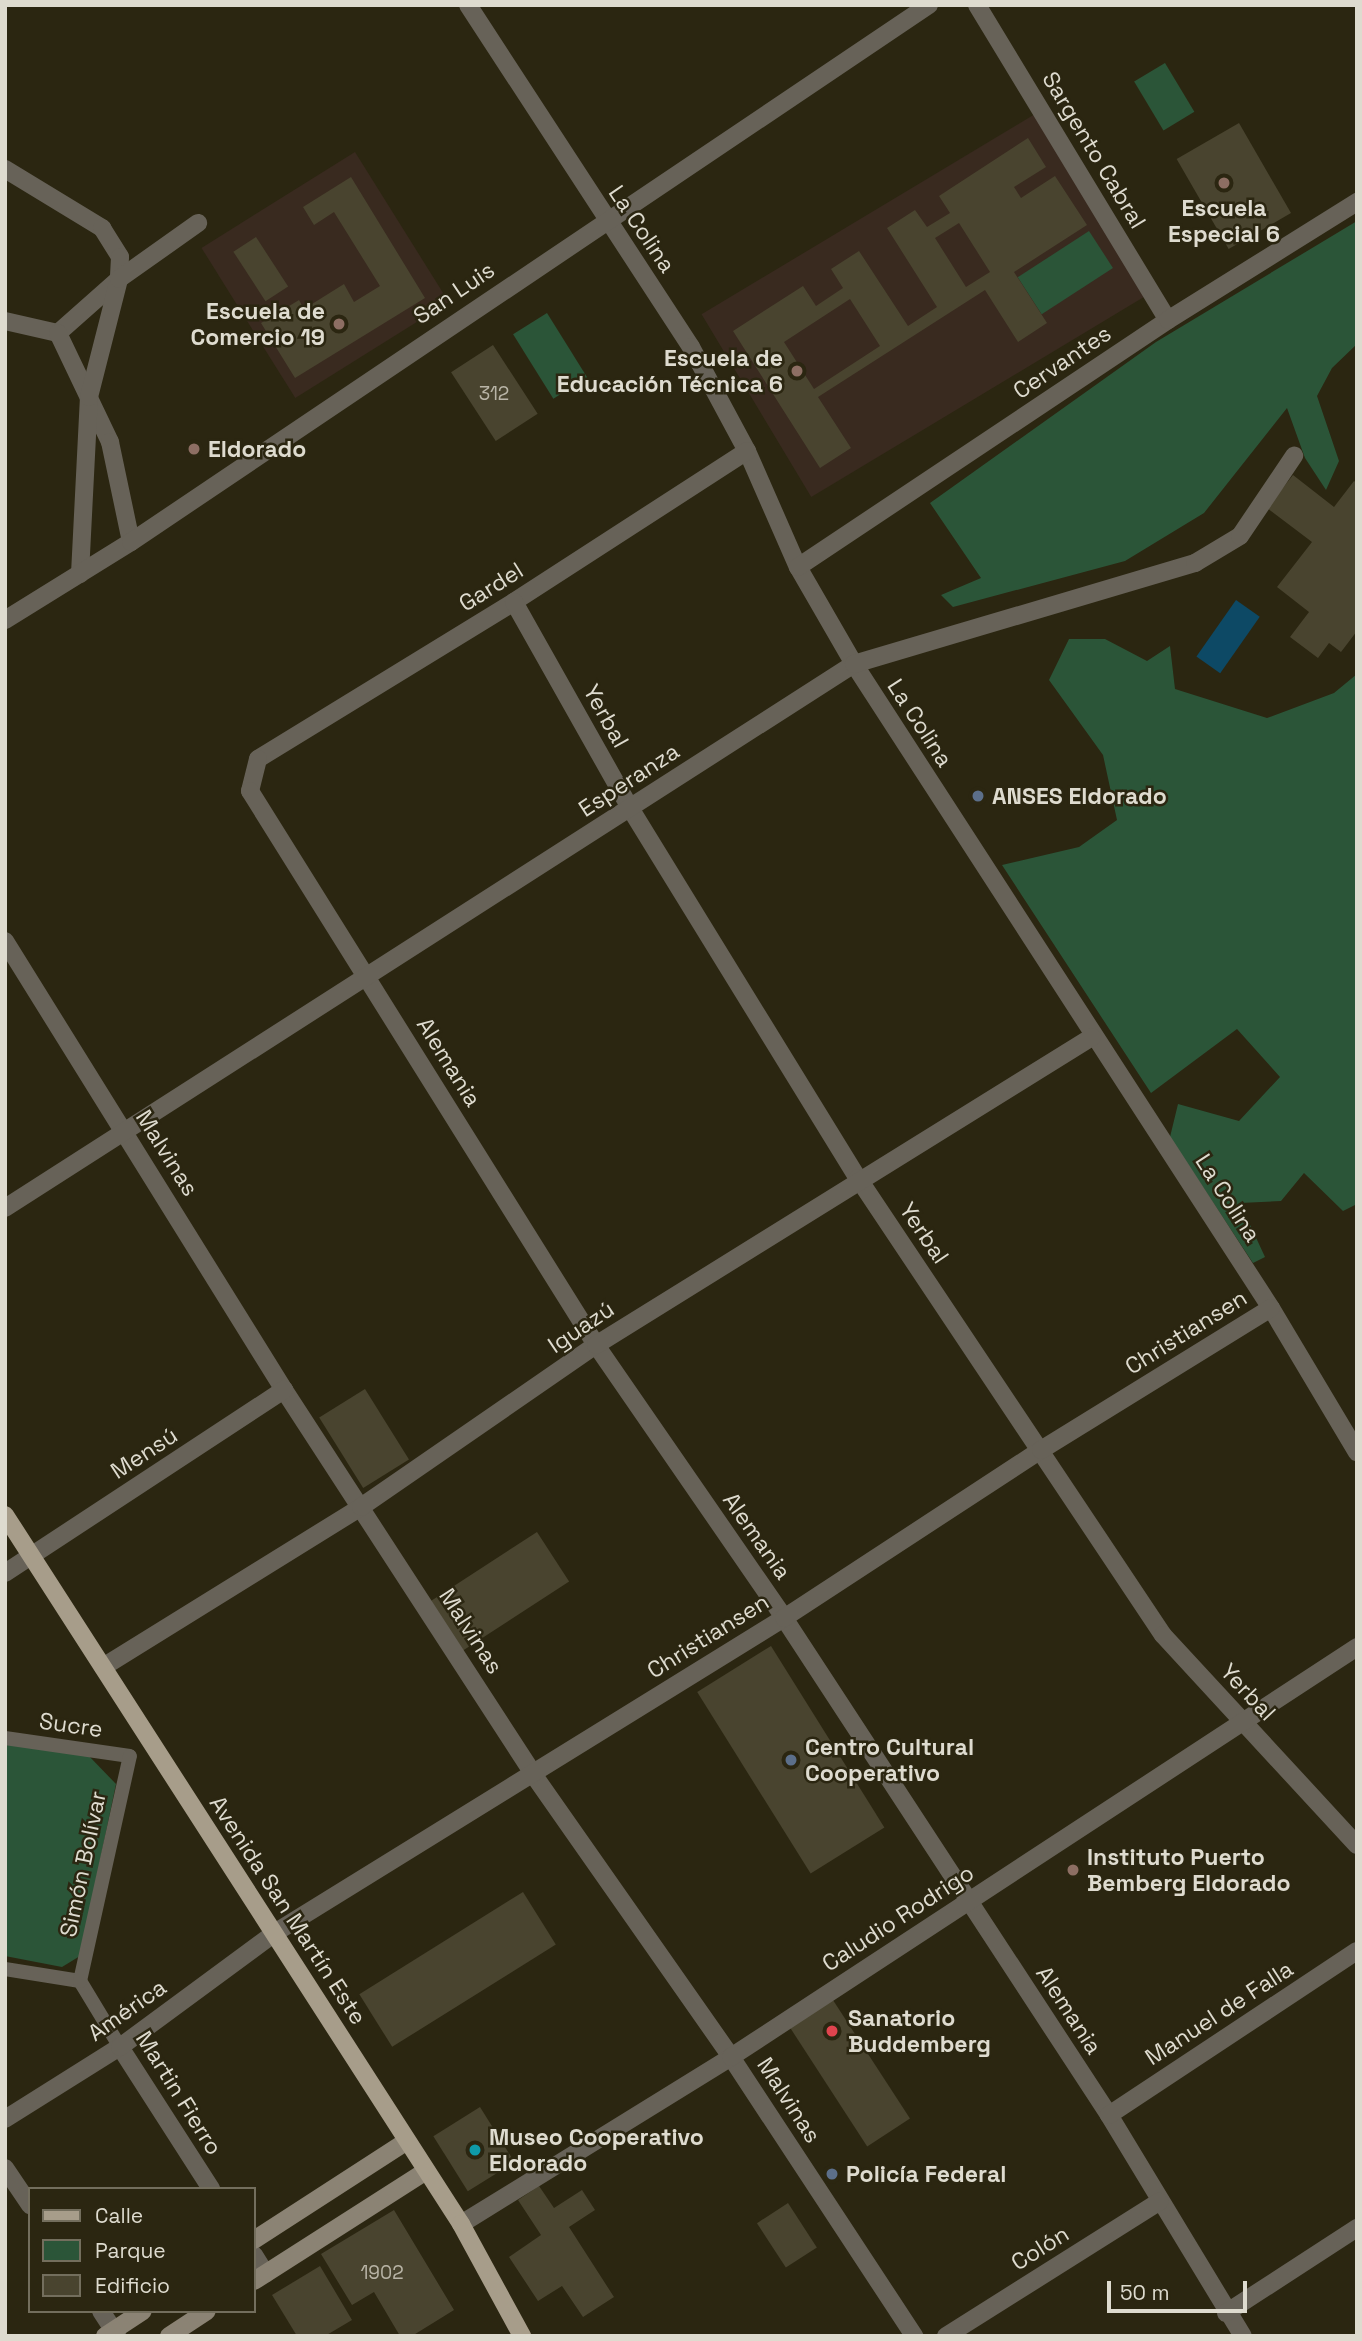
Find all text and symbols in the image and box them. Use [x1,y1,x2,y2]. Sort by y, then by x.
street label: Sargento Cabral [1036,67,1152,233]
marker: Escuela Especial 6 [1216,175,1232,191]
street label: La Colina [603,180,681,278]
place label: Escuela Especial 6 [1168,194,1280,248]
street label: San Luis [408,256,500,330]
place label: Escuela de Comercio 19 [190,297,325,351]
marker: Escuela de Comercio 19 [331,316,347,332]
street label: Cervantes [1008,319,1116,405]
place label: Escuela de Educación Técnica 6 [556,344,783,398]
marker: Escuela de Educación Técnica 6 [789,363,805,379]
house number: 312 [479,383,509,405]
place label: Eldorado [208,435,306,463]
marker: Eldorado [186,441,202,457]
street label: Gardel [454,557,528,617]
street label: La Colina [881,674,959,772]
street label: Yerbal [577,680,635,752]
street label: Esperanza [574,737,684,823]
place label: ANSES Eldorado [992,782,1167,810]
marker: ANSES Eldorado [970,788,986,804]
street label: Alemania [411,1012,487,1112]
street label: Malvinas [130,1105,204,1201]
street label: La Colina [1189,1149,1267,1247]
street label: Yerbal [894,1197,954,1269]
street label: Christiansen [1120,1284,1252,1380]
street label: Iguazú [543,1295,619,1359]
street label: Mensú [106,1421,182,1485]
street label: Alemania [717,1487,797,1585]
street label: Malvinas [433,1583,509,1679]
street label: Christiansen [642,1588,774,1684]
street label: Yerbal [1215,1658,1281,1726]
street label: Sucre [37,1707,105,1743]
place label: Centro Cultural Cooperativo [805,1733,974,1787]
marker: Centro Cultural Cooperativo [783,1752,799,1768]
street label: Simón Bolívar [54,1789,112,1939]
street label: Avenida San Martín Este [204,1790,372,2030]
place label: Instituto Puerto Bemberg Eldorado [1087,1843,1291,1897]
street label: Caludio Rodrigo [817,1859,979,1977]
marker: Instituto Puerto Bemberg Eldorado [1065,1862,1081,1878]
street label: Manuel de Falla [1140,1955,1298,2071]
street label: Alemania [1030,1961,1108,2059]
street label: América [83,1973,171,2047]
place label: Sanatorio Buddemberg [848,2004,991,2058]
marker: Sanatorio Buddemberg [822,2021,842,2041]
street label: Martin Fierro [130,2026,228,2160]
street label: Malvinas [751,2052,827,2148]
place label: Museo Cooperativo Eldorado [489,2123,704,2177]
marker: Museo Cooperativo Eldorado [467,2142,483,2158]
place label: Policía Federal [846,2160,1006,2188]
marker: Policía Federal [824,2166,840,2182]
legend [28,2187,256,2313]
text: Calle [95,2202,143,2229]
street label: Colón [1006,2220,1074,2276]
text: Parque [95,2237,166,2264]
house number: 1902 [360,2262,404,2284]
scale bar [1110,2268,1250,2312]
text: Edificio [95,2272,170,2299]
text: 50 m [1120,2279,1170,2306]

